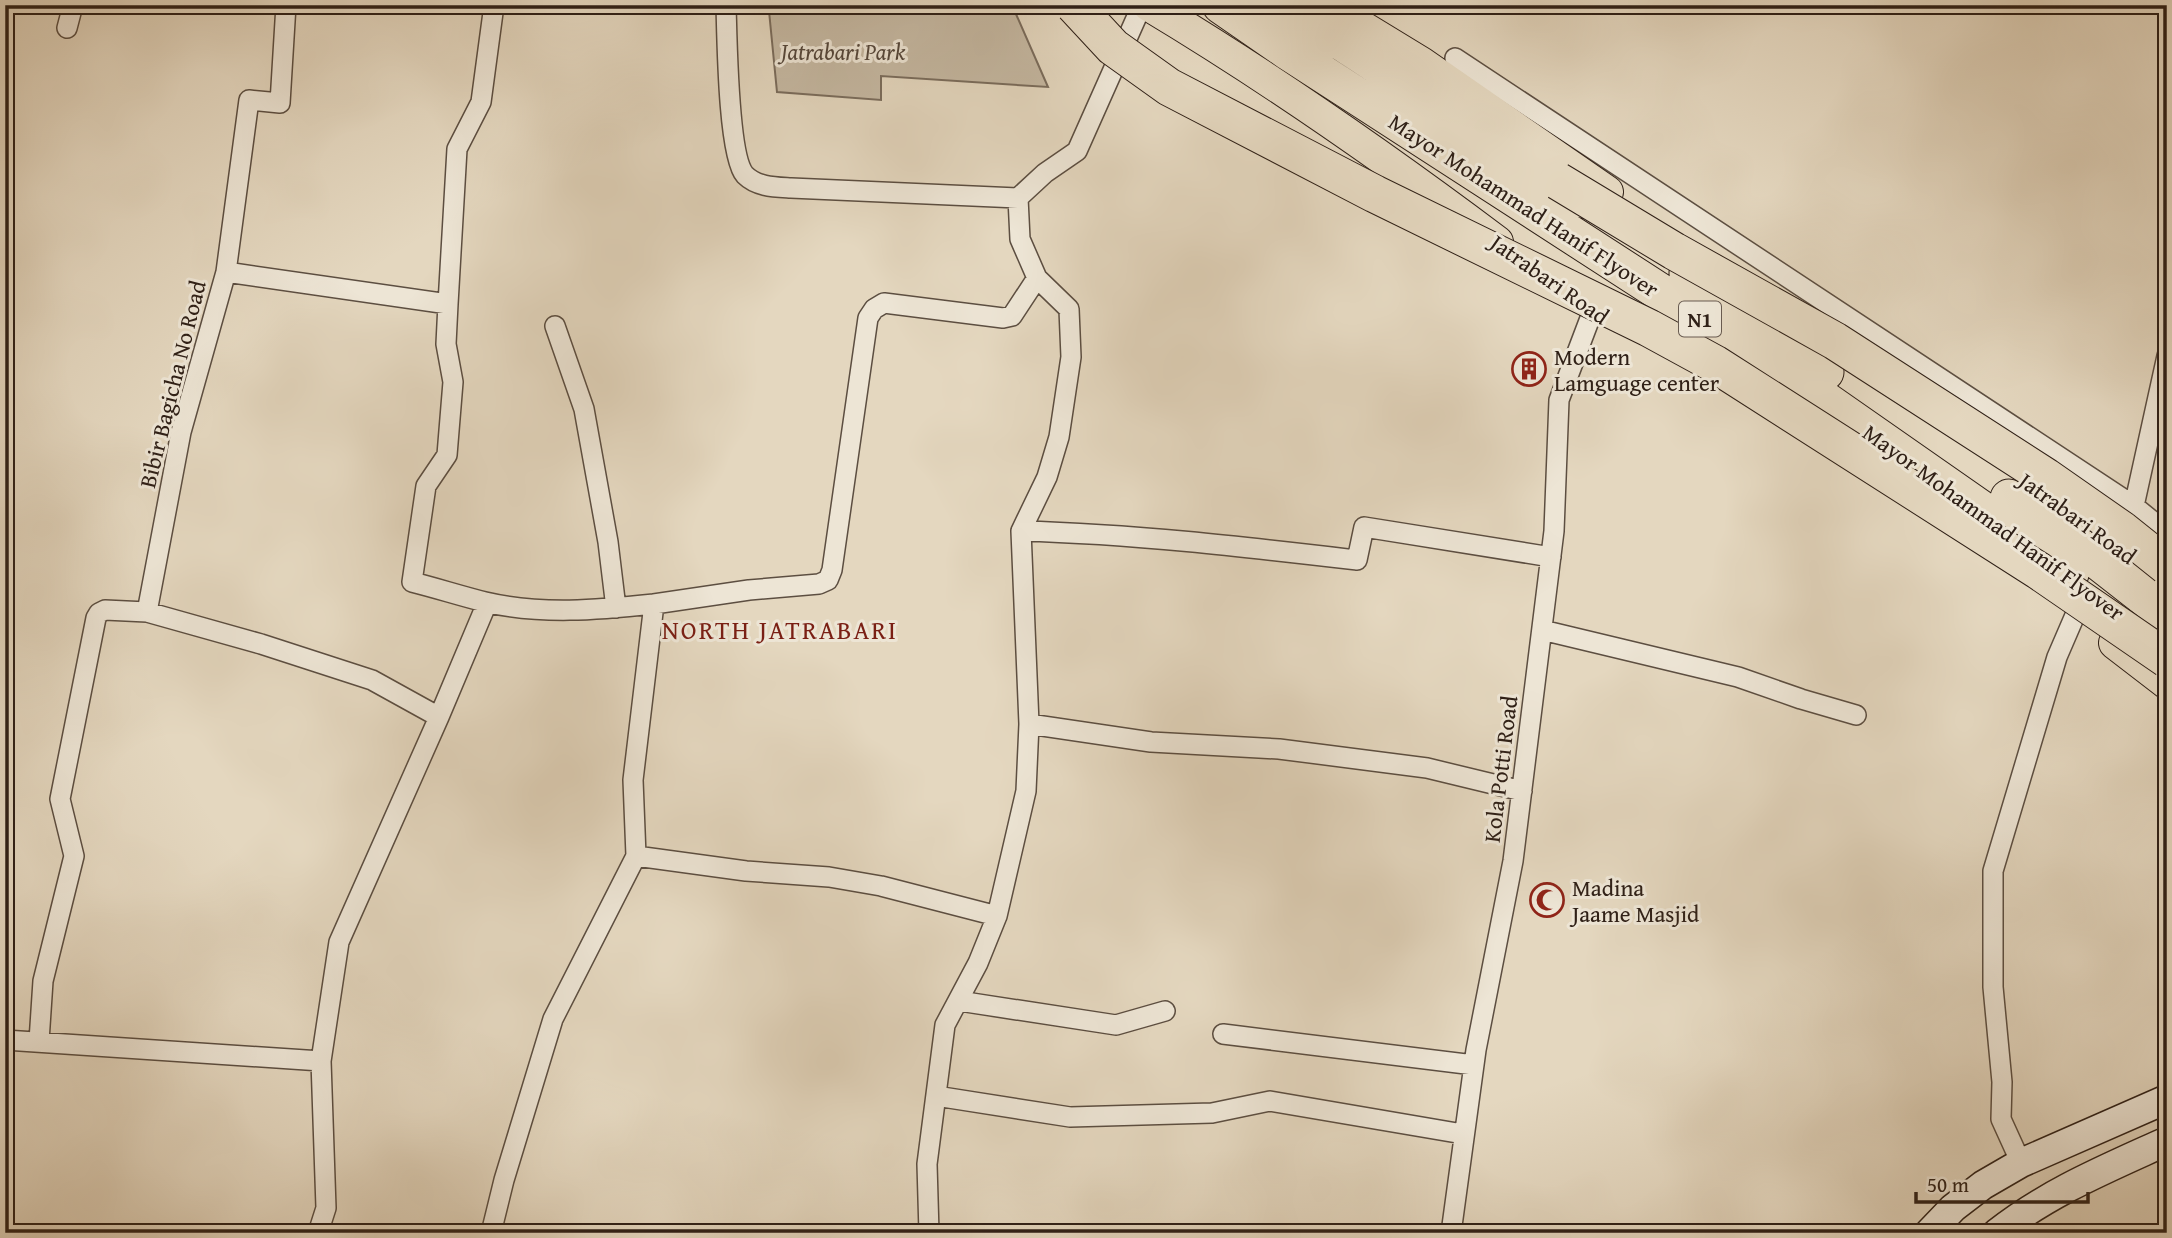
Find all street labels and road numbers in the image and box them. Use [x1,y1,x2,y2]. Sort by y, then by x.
street label: Mayor Mohammad Hanif Flyover [1382,105,1666,305]
street label: Jatrabari Road [1481,224,1617,333]
street label: Bibir Bagicha No Road [130,276,214,491]
road number: N1 [1679,302,1721,336]
street label: Mayor Mohammad Hanif Flyover [1856,416,2132,629]
street label: Jatrabari Road [2010,462,2144,572]
street label: Kola Potti Road [1475,693,1525,844]

